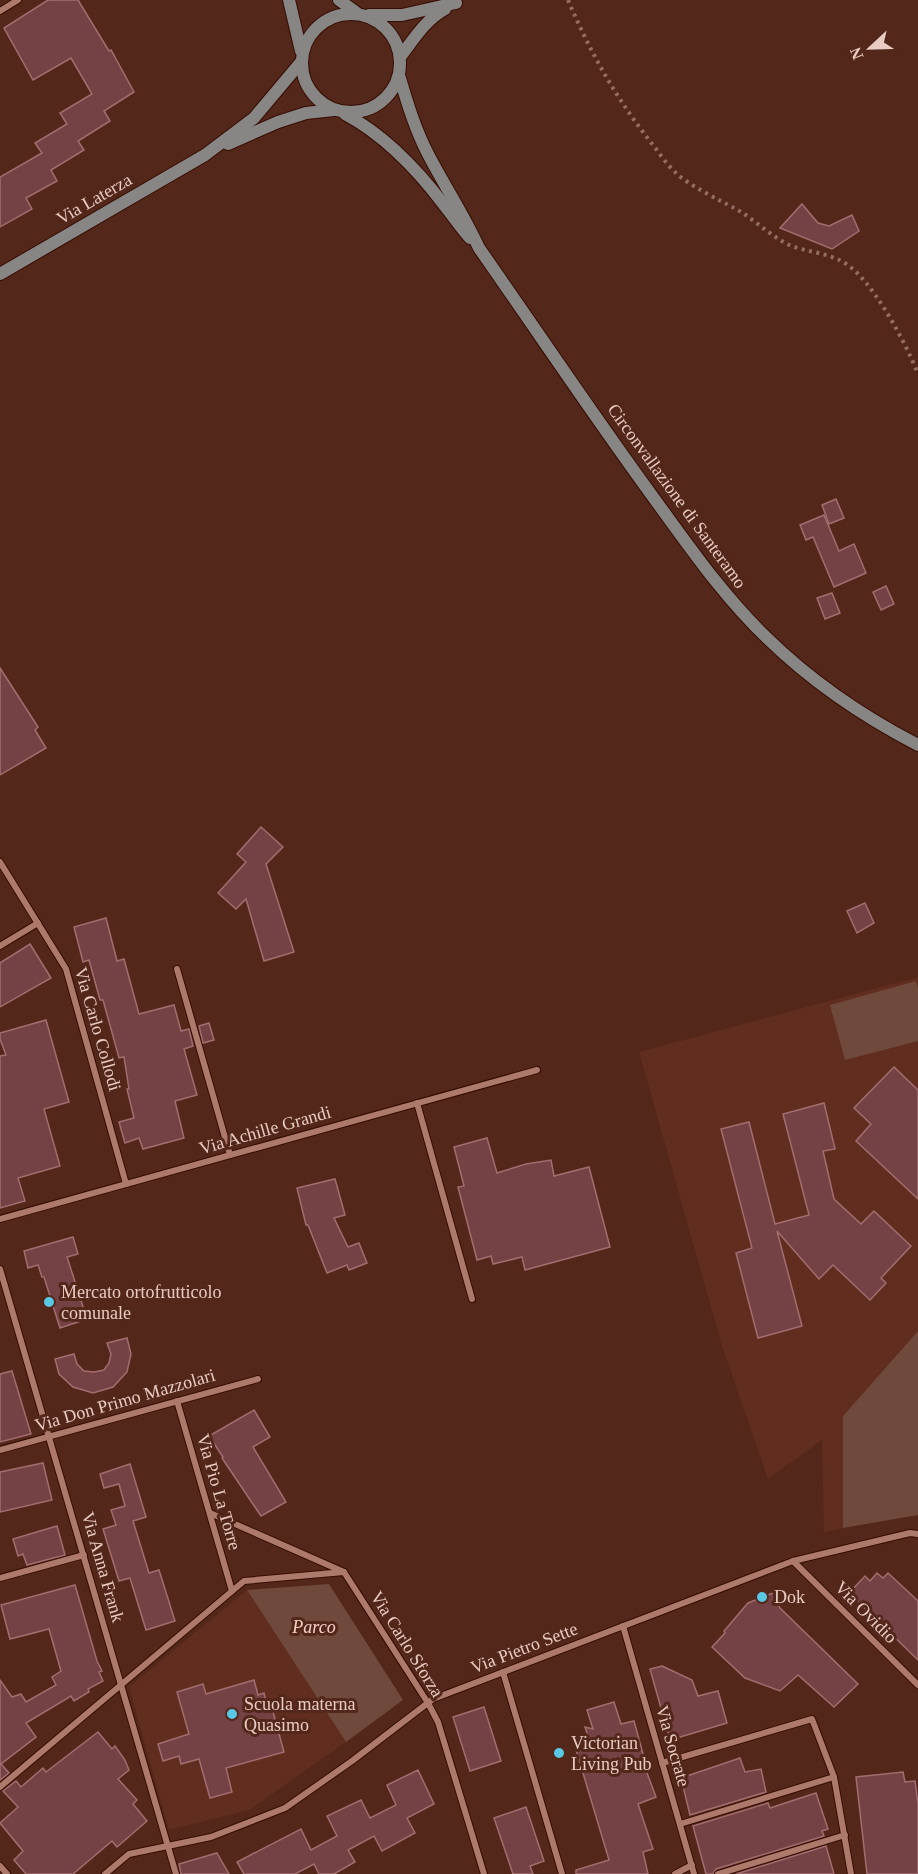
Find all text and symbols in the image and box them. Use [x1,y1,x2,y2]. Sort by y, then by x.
north arrow [840,18,900,78]
text: N [846,44,867,62]
street label: Via Laterza [53,169,135,229]
street label: Circonvallazione di Santeramo [603,400,751,592]
street label: Via Carlo Collodi [71,965,125,1093]
street label: Via Achille Grandi [197,1102,333,1158]
place label: Mercato ortofrutticolo comunale [61,1282,221,1323]
marker: Mercato ortofrutticolo comunale [42,1295,56,1309]
street label: Via Don Primo Mazzolari [33,1365,217,1435]
street label: Via Pio La Torre [193,1432,245,1552]
street label: Via Anna Frank [78,1509,128,1625]
street label: Via Ovidio [831,1577,901,1647]
street label: Via Carlo Sforza [366,1587,448,1701]
place label: Dok [774,1587,805,1607]
marker: Dok [755,1590,769,1604]
park label: Parco [291,1617,336,1637]
street label: Via Pietro Sette [468,1618,580,1678]
place label: Scuola materna Quasimo [244,1694,355,1735]
street label: Via Socrate [652,1703,694,1789]
marker: Scuola materna Quasimo [225,1707,239,1721]
place label: Victorian Living Pub [571,1733,652,1774]
marker: Victorian Living Pub [552,1746,566,1760]

